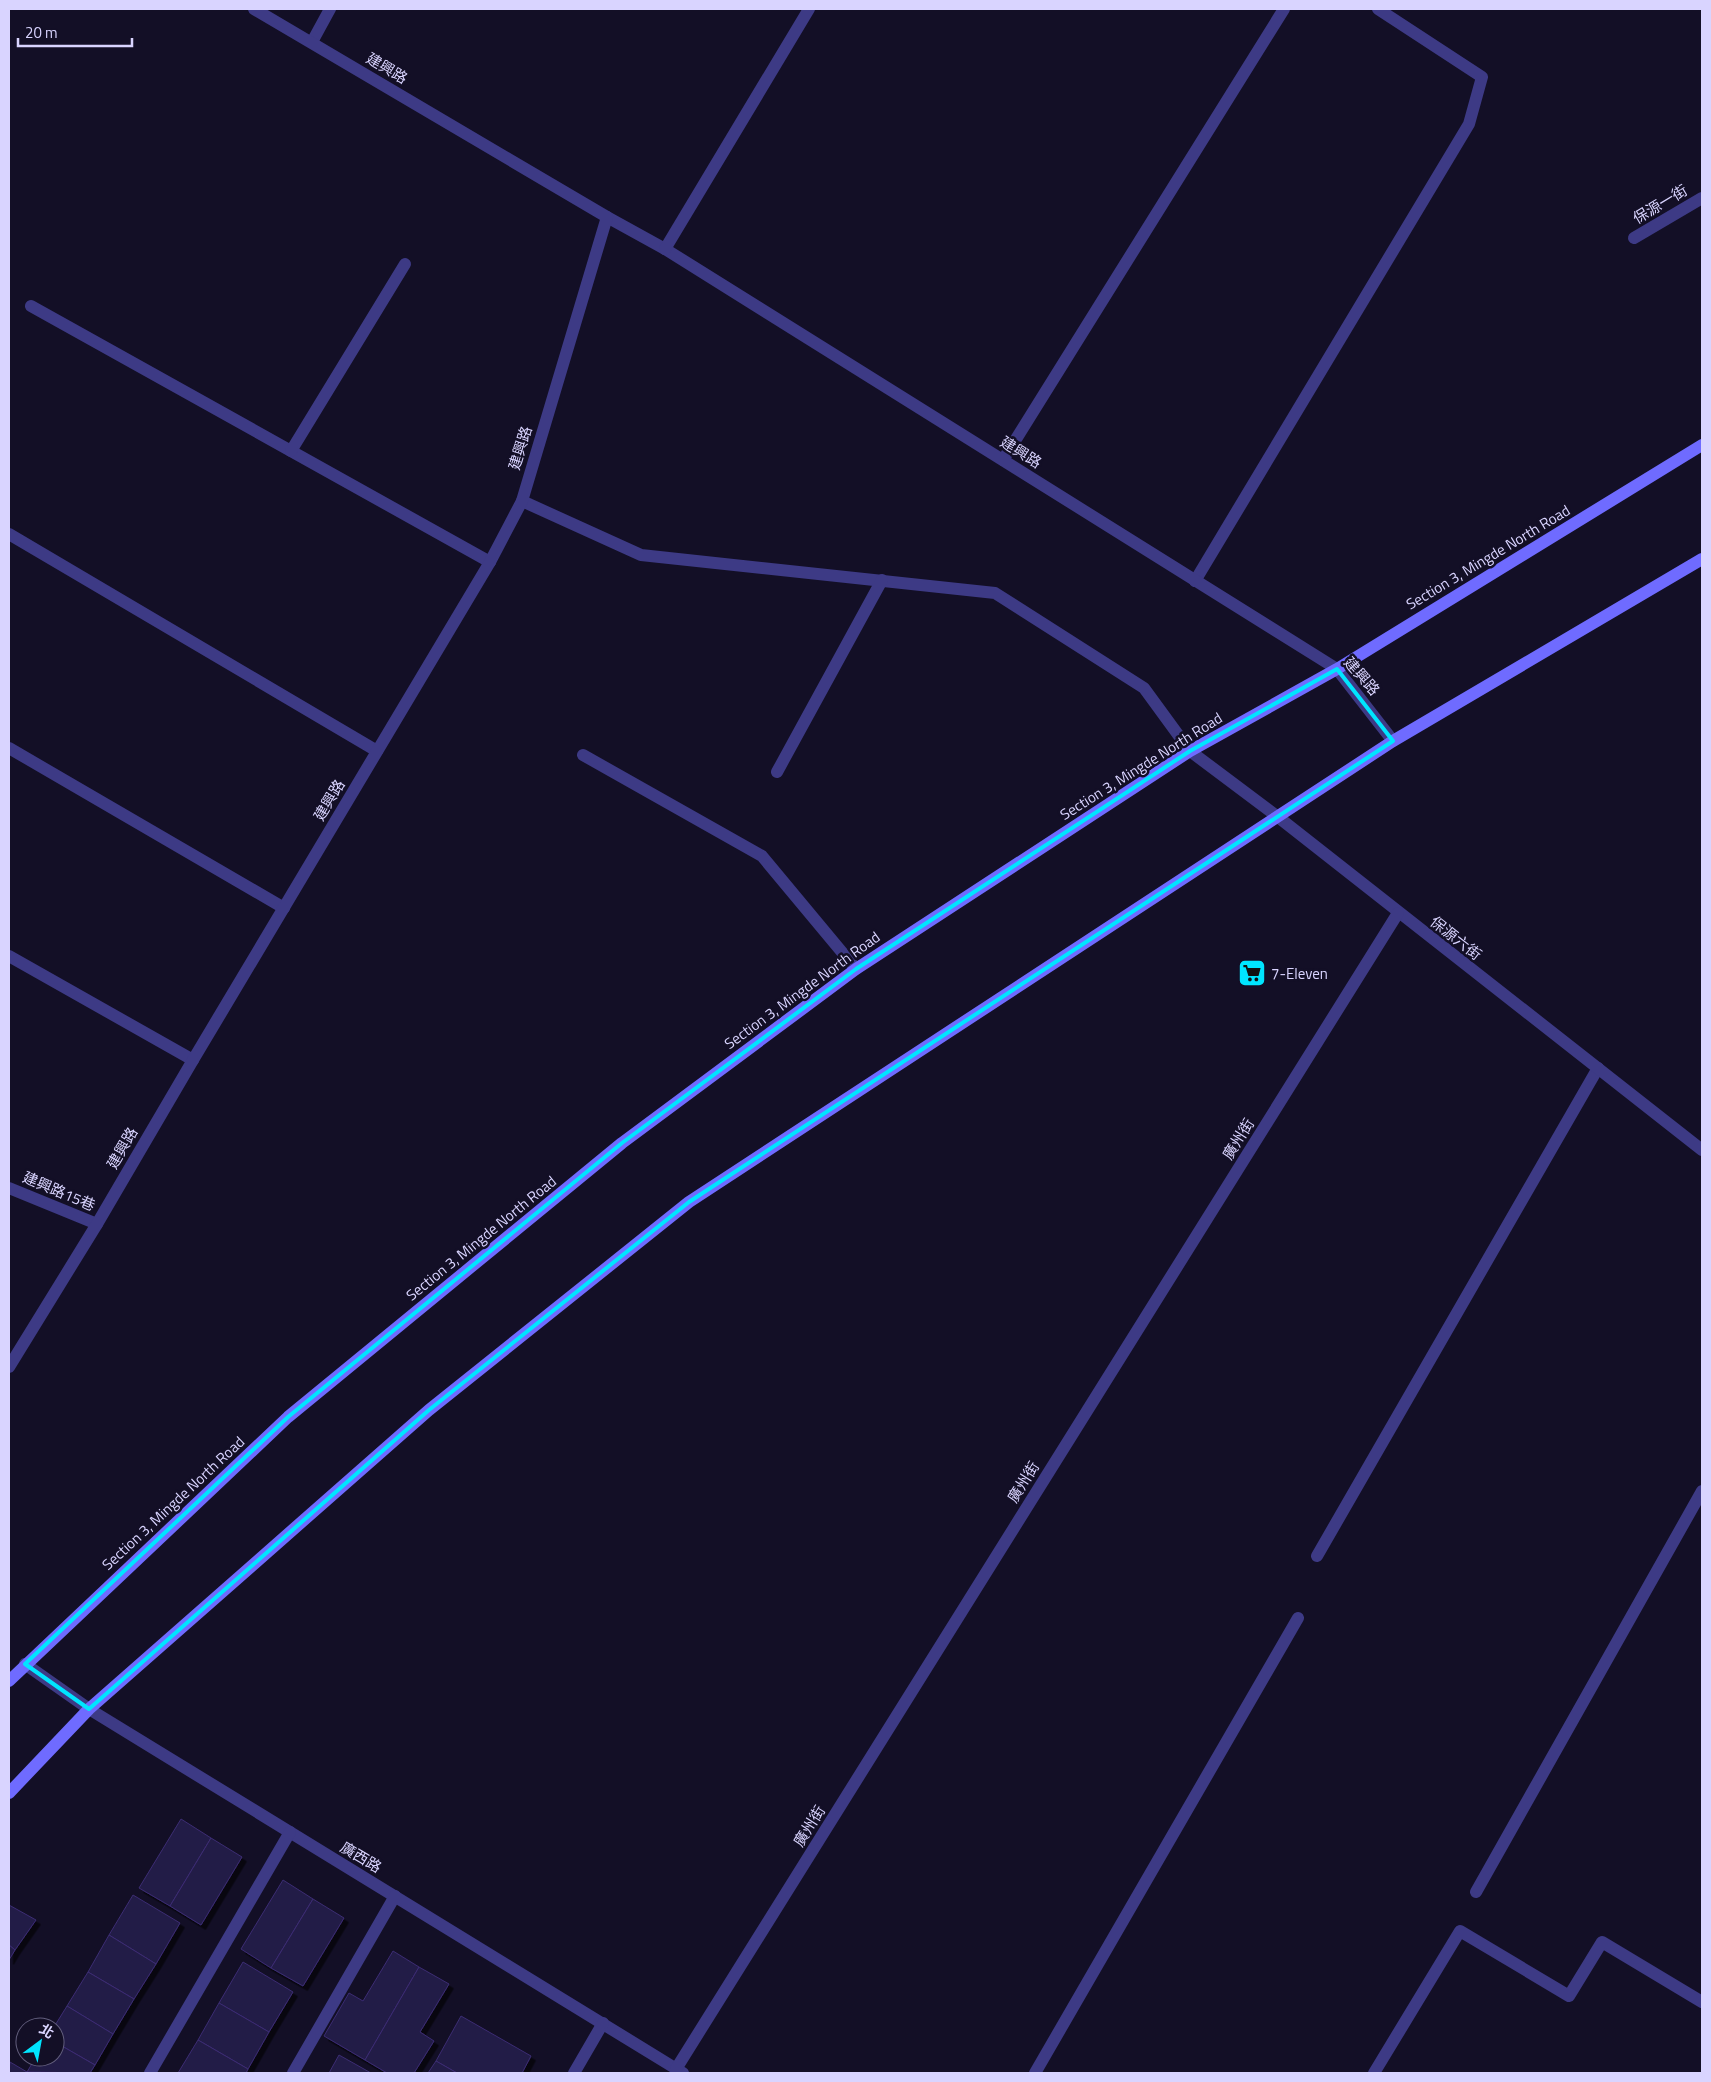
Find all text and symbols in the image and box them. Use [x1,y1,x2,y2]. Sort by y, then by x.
scale bar [18,15,131,47]
text: 20 m [25,21,58,44]
street label: 建興路 [362,47,412,89]
street label: 保源一街 [1628,179,1692,229]
street label: 建興路 [502,423,538,473]
street label: 建興路 [996,430,1046,474]
street label: Section 3, Mingde North Road [1402,499,1574,615]
street label: 建興路 [1339,651,1385,701]
street label: Section 3, Mingde North Road [1055,706,1227,826]
street label: 建興路 [308,775,350,825]
street label: 保源六街 [1425,910,1487,966]
street label: Section 3, Mingde North Road [719,925,885,1055]
supermarket icon: 7-Eleven [1237,958,1267,988]
place label: 7-Eleven [1271,962,1328,985]
street label: 廣州街 [1216,1114,1260,1164]
street label: 建興路 [101,1123,143,1173]
street label: 建興路15巷 [19,1165,99,1217]
street label: Section 3, Mingde North Road [401,1170,561,1306]
street label: Section 3, Mingde North Road [96,1431,250,1575]
street label: 廣州街 [1001,1457,1045,1507]
street label: 廣州街 [787,1801,831,1851]
street label: 廣西路 [336,1836,386,1878]
north arrow [15,2017,65,2067]
text: 北 [36,2018,59,2043]

